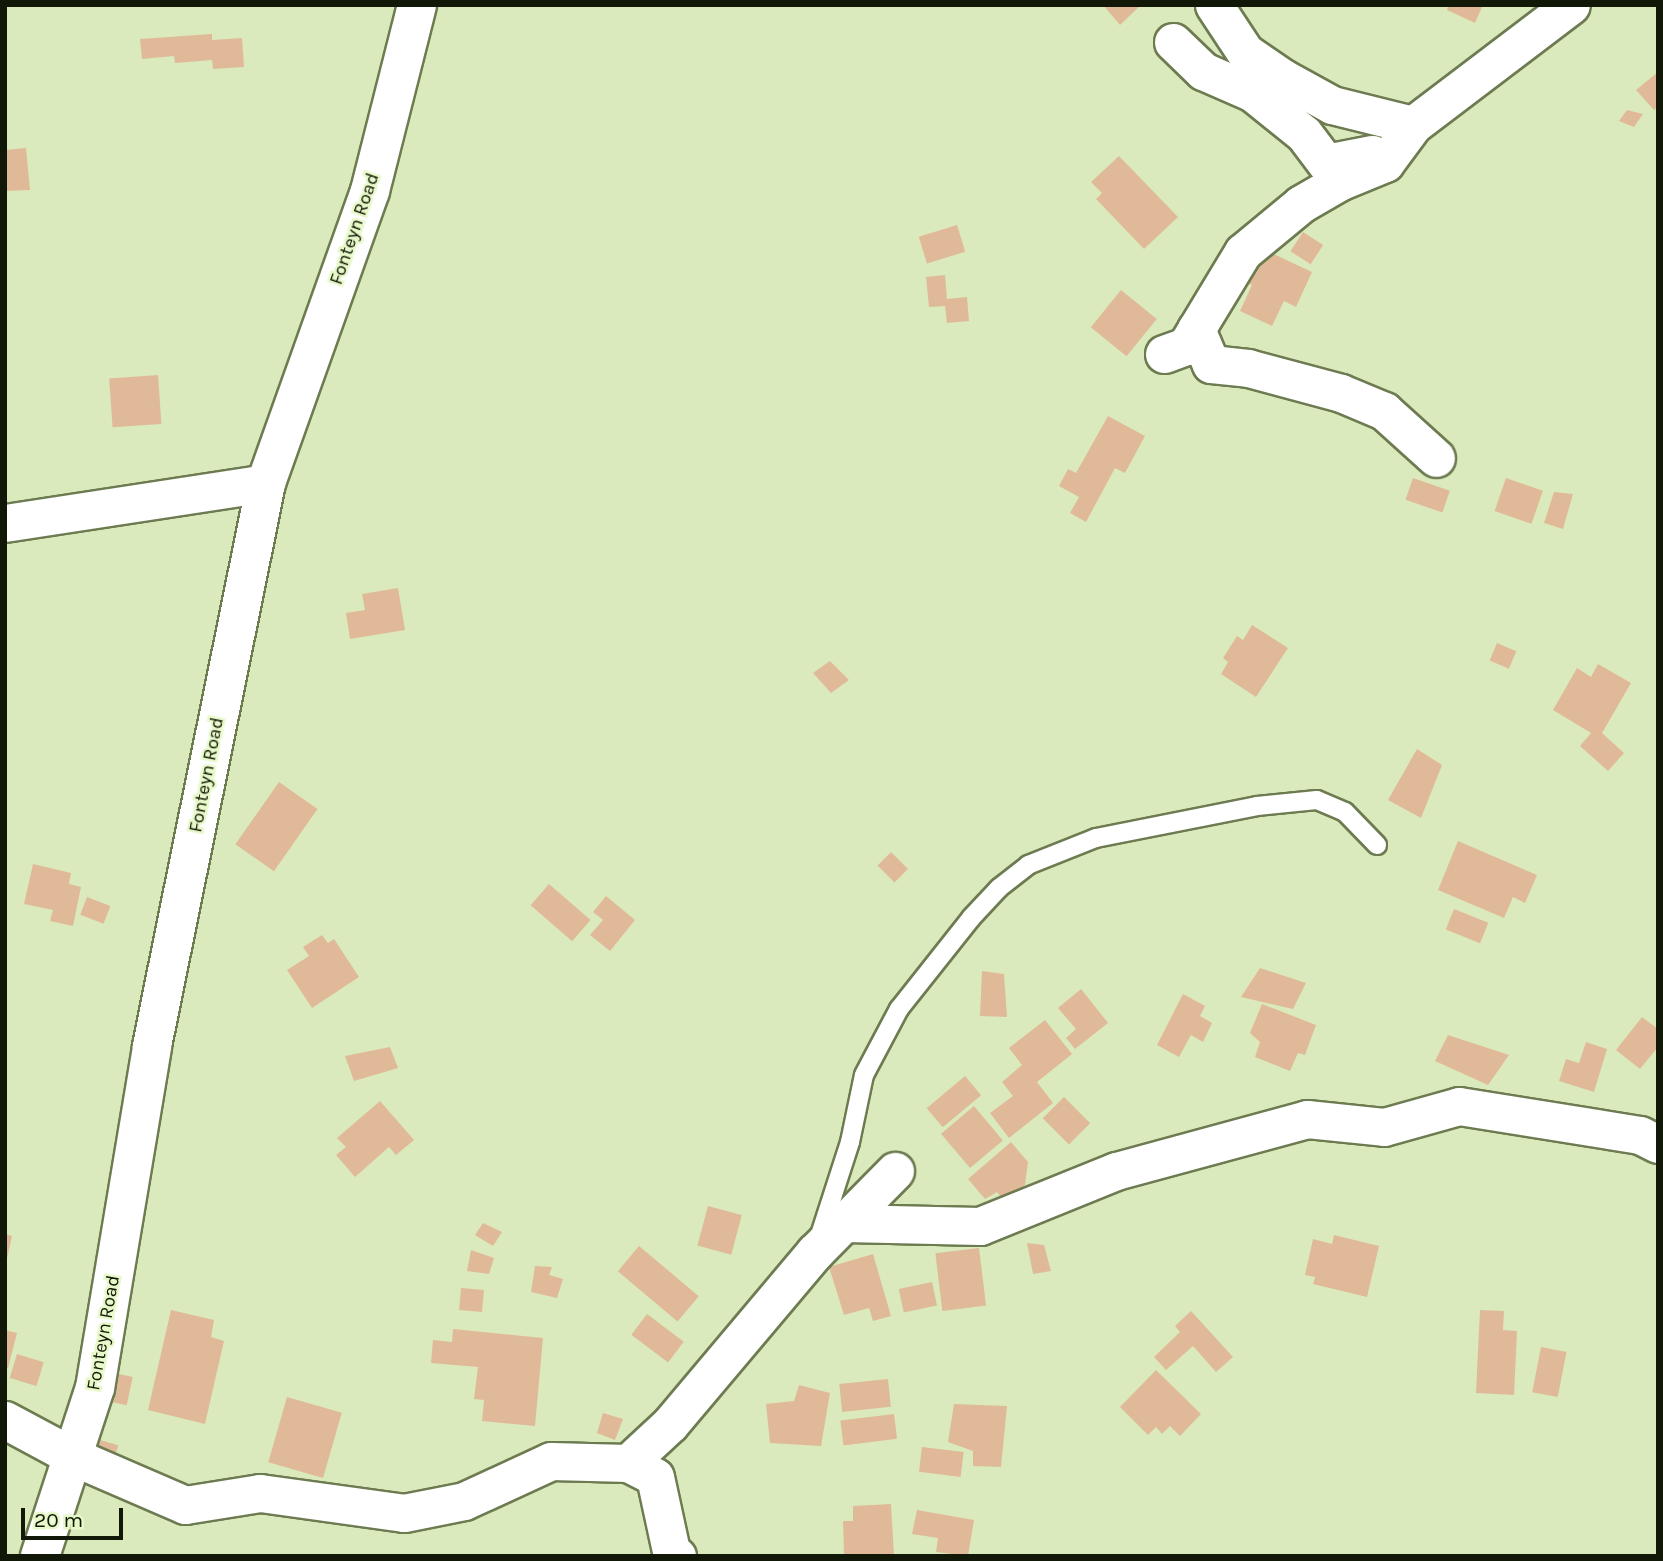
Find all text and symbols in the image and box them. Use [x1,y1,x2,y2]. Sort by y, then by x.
street label: Fonteyn Road [325,170,385,288]
street label: Fonteyn Road [185,716,229,834]
street label: Fonteyn Road [83,1274,125,1392]
scale bar [24,1494,126,1538]
text: 20 m [34,1508,83,1532]

